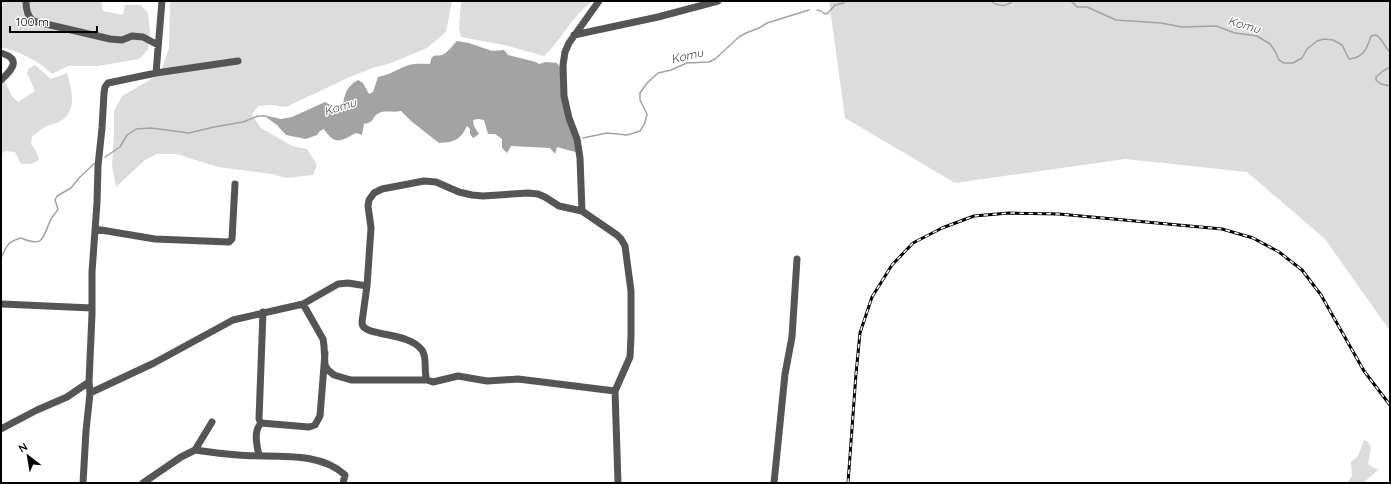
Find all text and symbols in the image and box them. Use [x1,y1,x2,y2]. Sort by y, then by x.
scale bar [10,8,97,34]
water label: Komu [1226,13,1263,37]
text: 100 m [16,14,49,29]
water label: Komu [669,44,706,67]
water label: Komu [322,94,359,118]
north arrow [8,436,48,476]
text: N [16,439,30,456]

